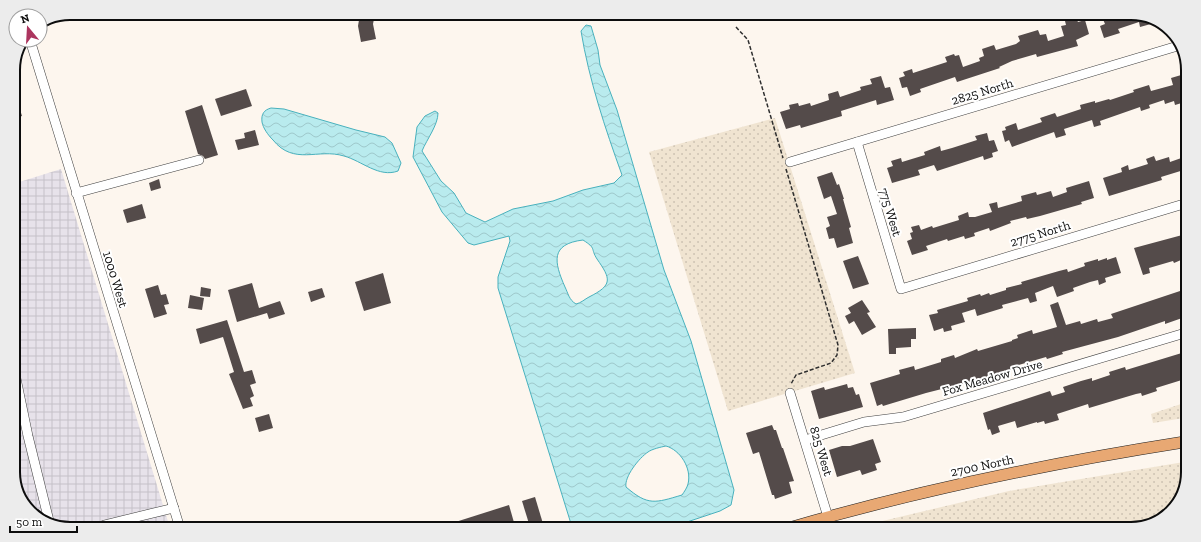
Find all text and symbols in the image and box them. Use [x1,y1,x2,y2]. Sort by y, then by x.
north arrow [8,8,48,48]
text: N [19,11,32,26]
street label: 2825 North [950,75,1015,108]
street label: 775 West [876,186,905,238]
street label: 2775 North [1008,217,1073,250]
street label: 1000 West [100,249,131,309]
street label: Fox Meadow Drive [940,356,1044,399]
street label: 825 West [807,425,836,478]
street label: 2700 North [949,451,1016,480]
scale bar [10,508,77,534]
text: 50 m [16,515,43,529]

